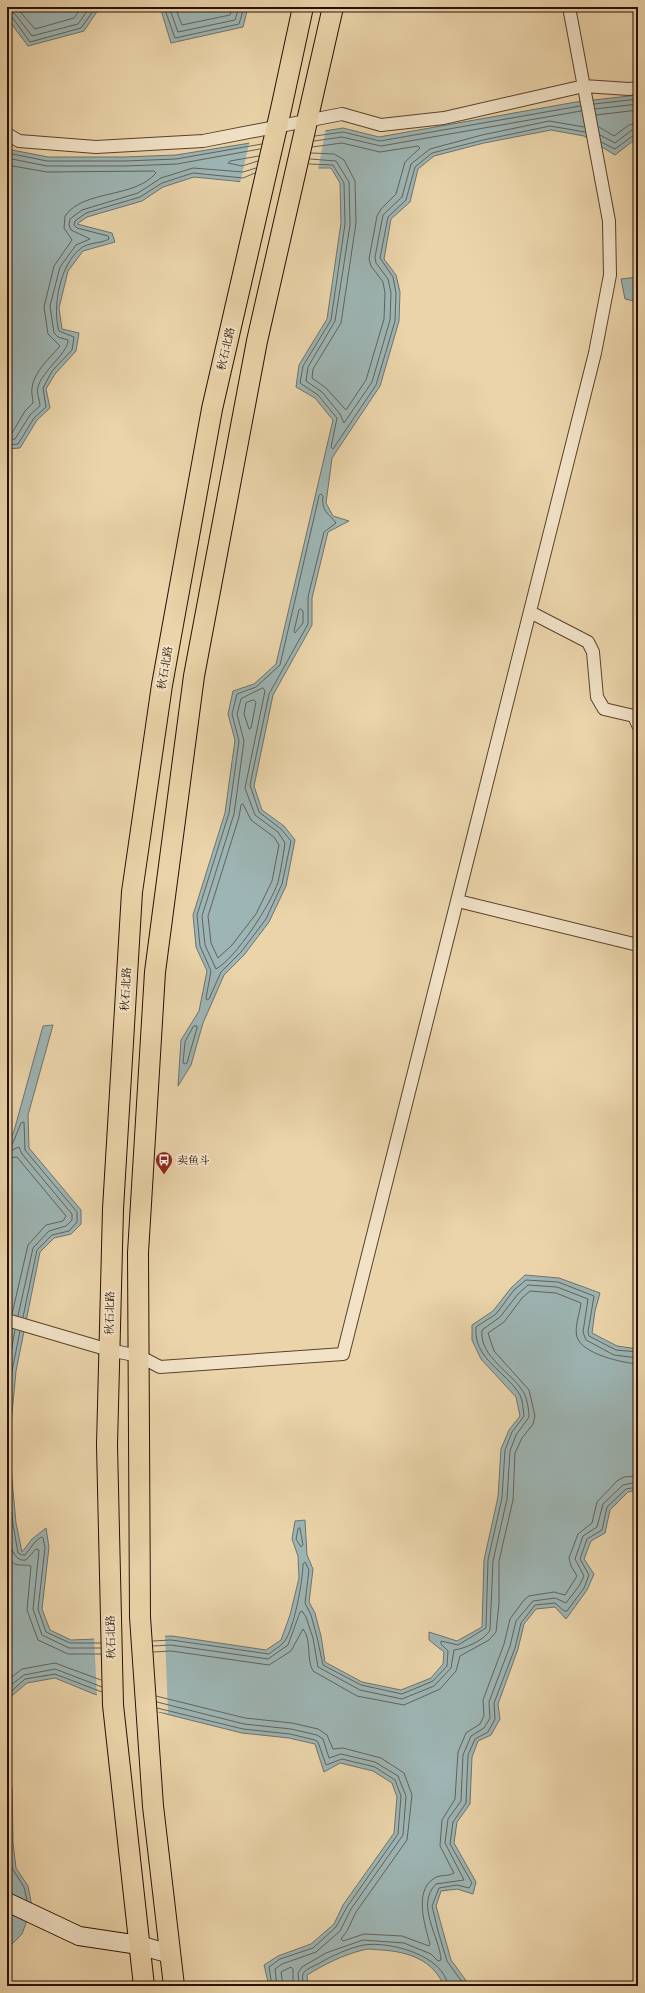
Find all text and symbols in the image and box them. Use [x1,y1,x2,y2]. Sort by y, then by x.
street label: 秋石北路 [215,326,237,372]
street label: 秋石北路 [155,645,175,691]
street label: 秋石北路 [118,967,134,1011]
bus stop icon: 卖鱼斗 [154,1150,174,1175]
place label: 卖鱼斗 [177,1154,210,1167]
street label: 秋石北路 [103,1291,117,1335]
street label: 秋石北路 [104,1615,118,1659]

